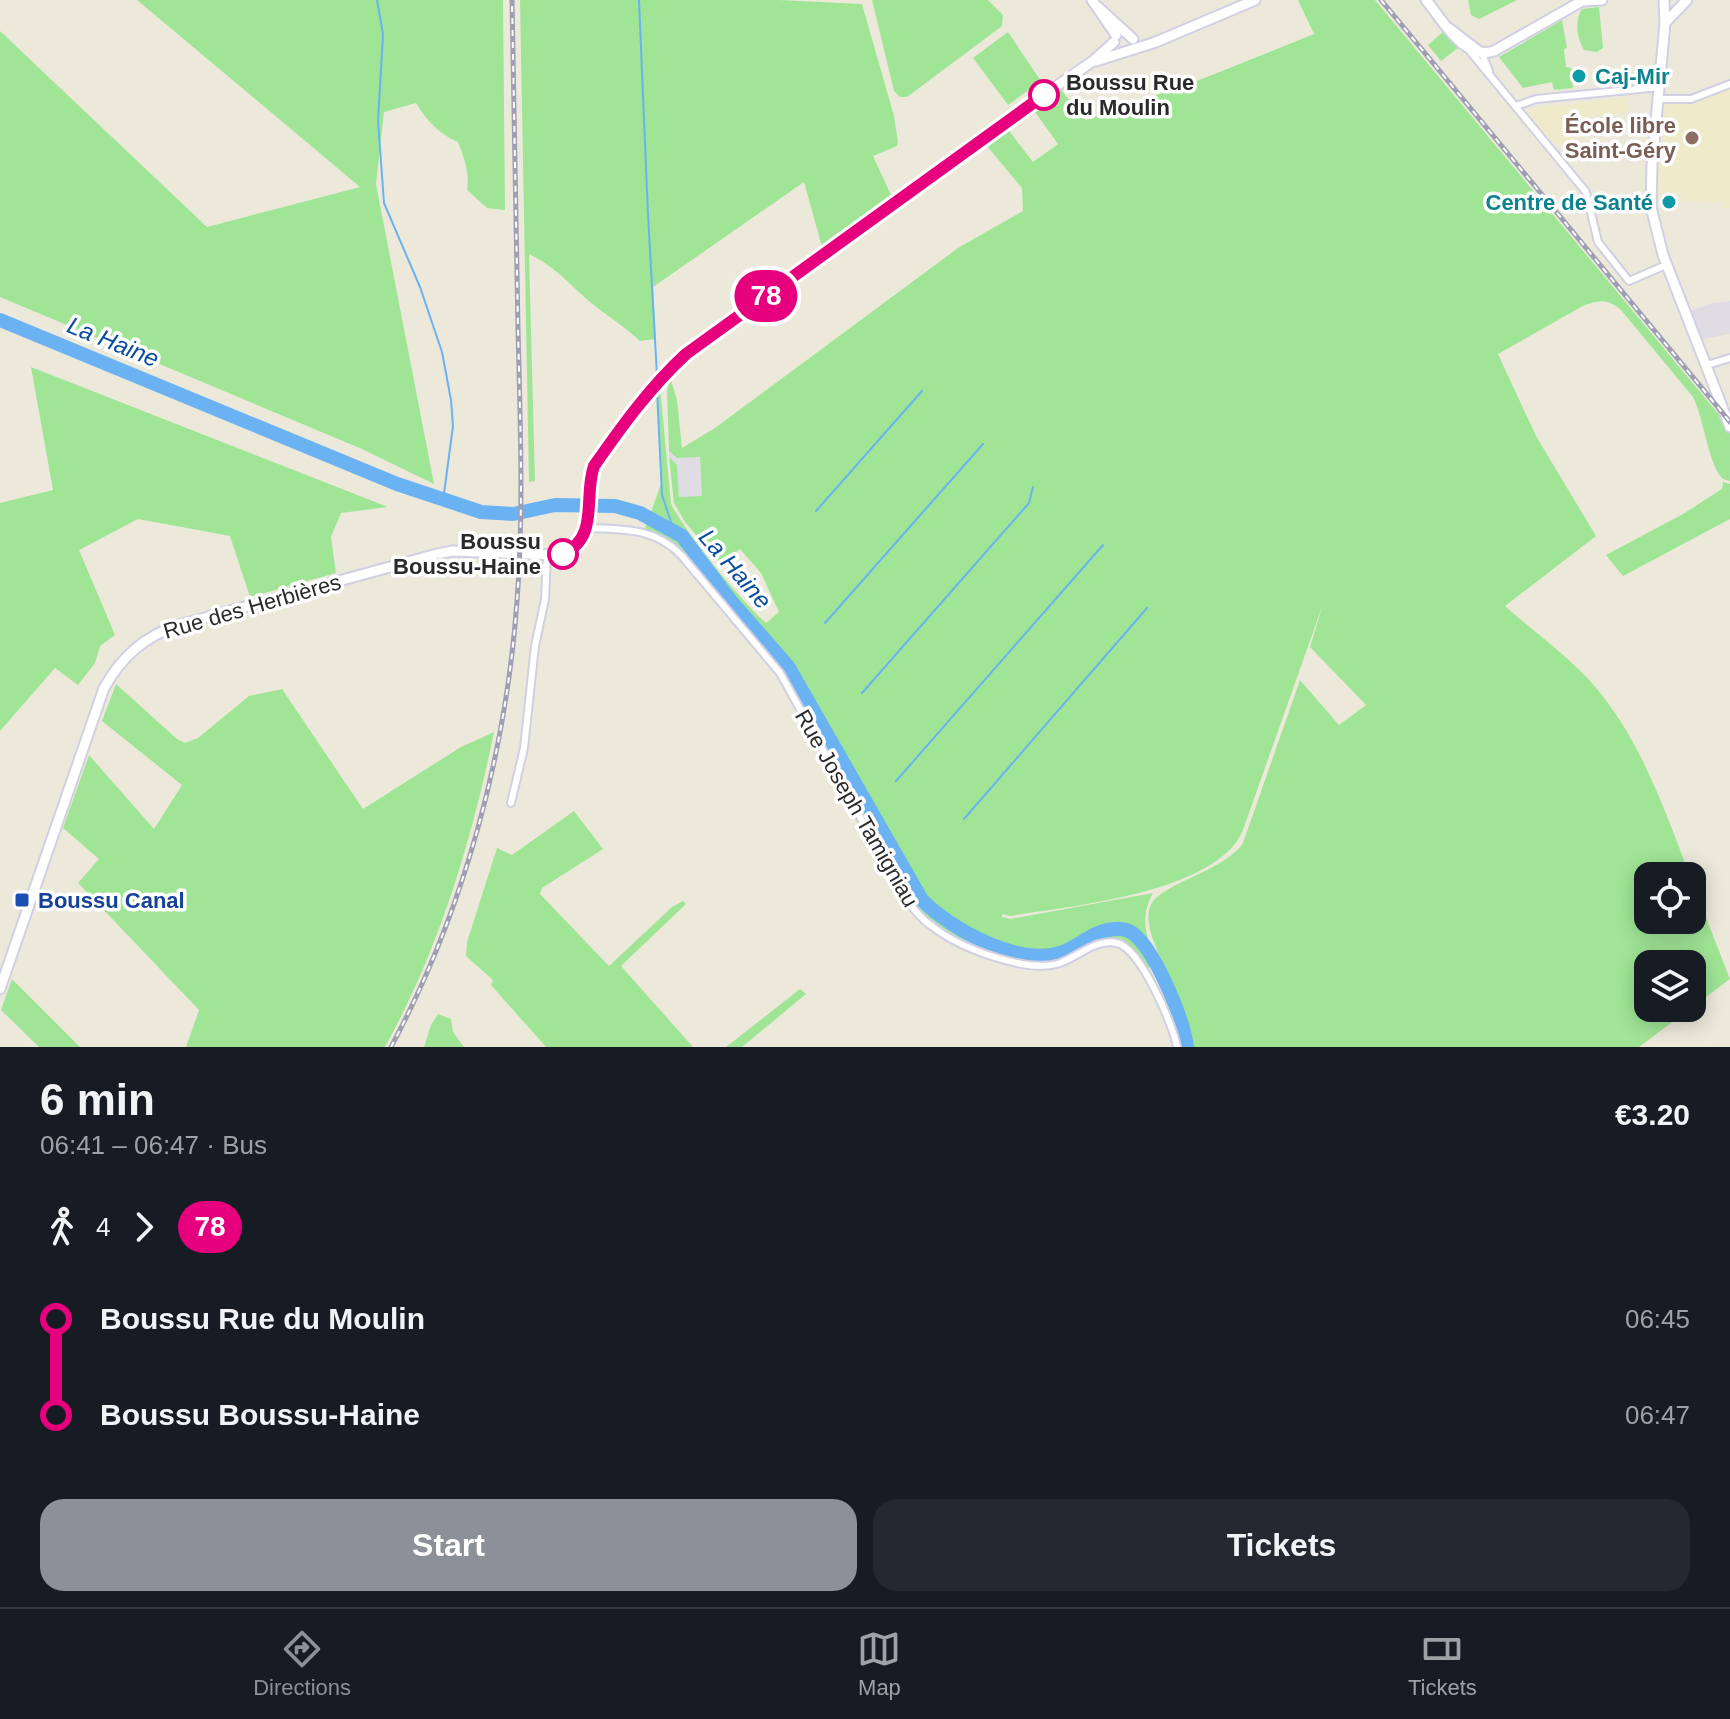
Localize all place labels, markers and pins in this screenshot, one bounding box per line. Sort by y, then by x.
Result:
place label: Caj-Mir [1595,64,1670,89]
marker: Caj-Mir [1570,67,1588,85]
place label: Boussu Rue du Moulin [1066,70,1194,120]
marker: Boussu Rue du Moulin [1029,80,1059,110]
place label: École libre Saint-Géry [1565,113,1677,163]
marker: École libre Saint-Géry [1683,129,1701,147]
place label: Centre de Santé [1486,190,1653,215]
marker: Centre de Santé [1660,193,1678,211]
place label: Boussu Boussu-Haine [393,529,541,579]
marker: Boussu Boussu-Haine [548,539,578,569]
place label: Boussu Canal [38,888,185,913]
marker: Boussu Canal [13,891,31,909]

